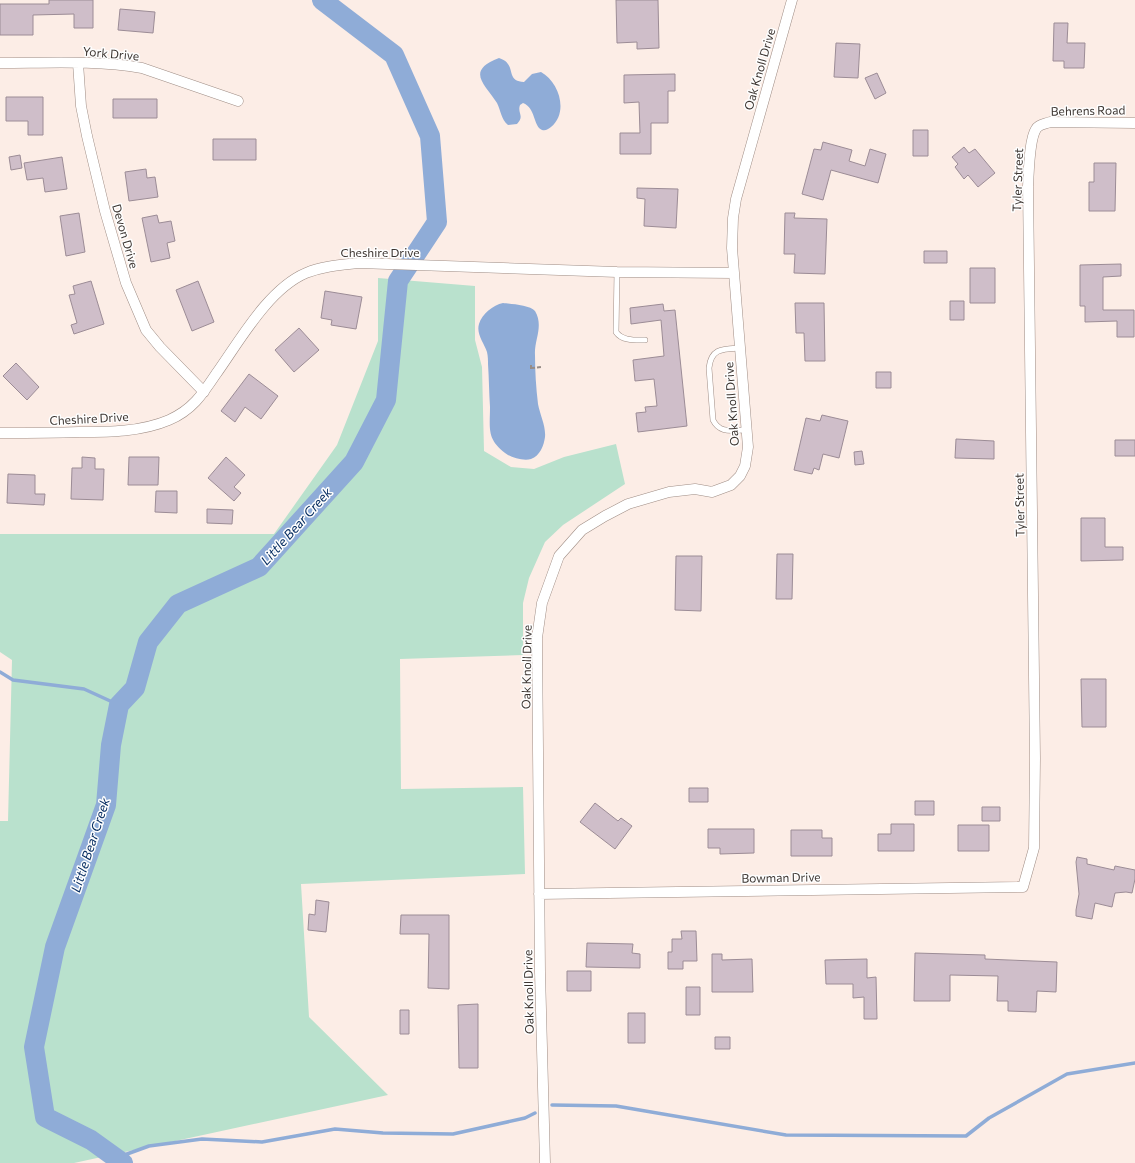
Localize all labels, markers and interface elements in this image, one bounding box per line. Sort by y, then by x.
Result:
street label: Oak Knoll Drive [741,27,777,111]
street label: York Drive [82,44,140,62]
street label: Behrens Road [1051,102,1125,118]
street label: Tyler Street [1009,148,1025,212]
street label: Devon Drive [110,202,142,270]
street label: Cheshire Drive [340,245,420,259]
street label: Oak Knoll Drive [721,361,741,447]
street label: Cheshire Drive [49,409,129,427]
street label: Tyler Street [1011,473,1027,537]
water label: Little Bear Creek [257,483,336,568]
street label: Oak Knoll Drive [518,625,534,709]
water label: Little Bear Creek [67,795,113,894]
street label: Bowman Drive [741,869,821,885]
street label: Oak Knoll Drive [520,950,536,1034]

